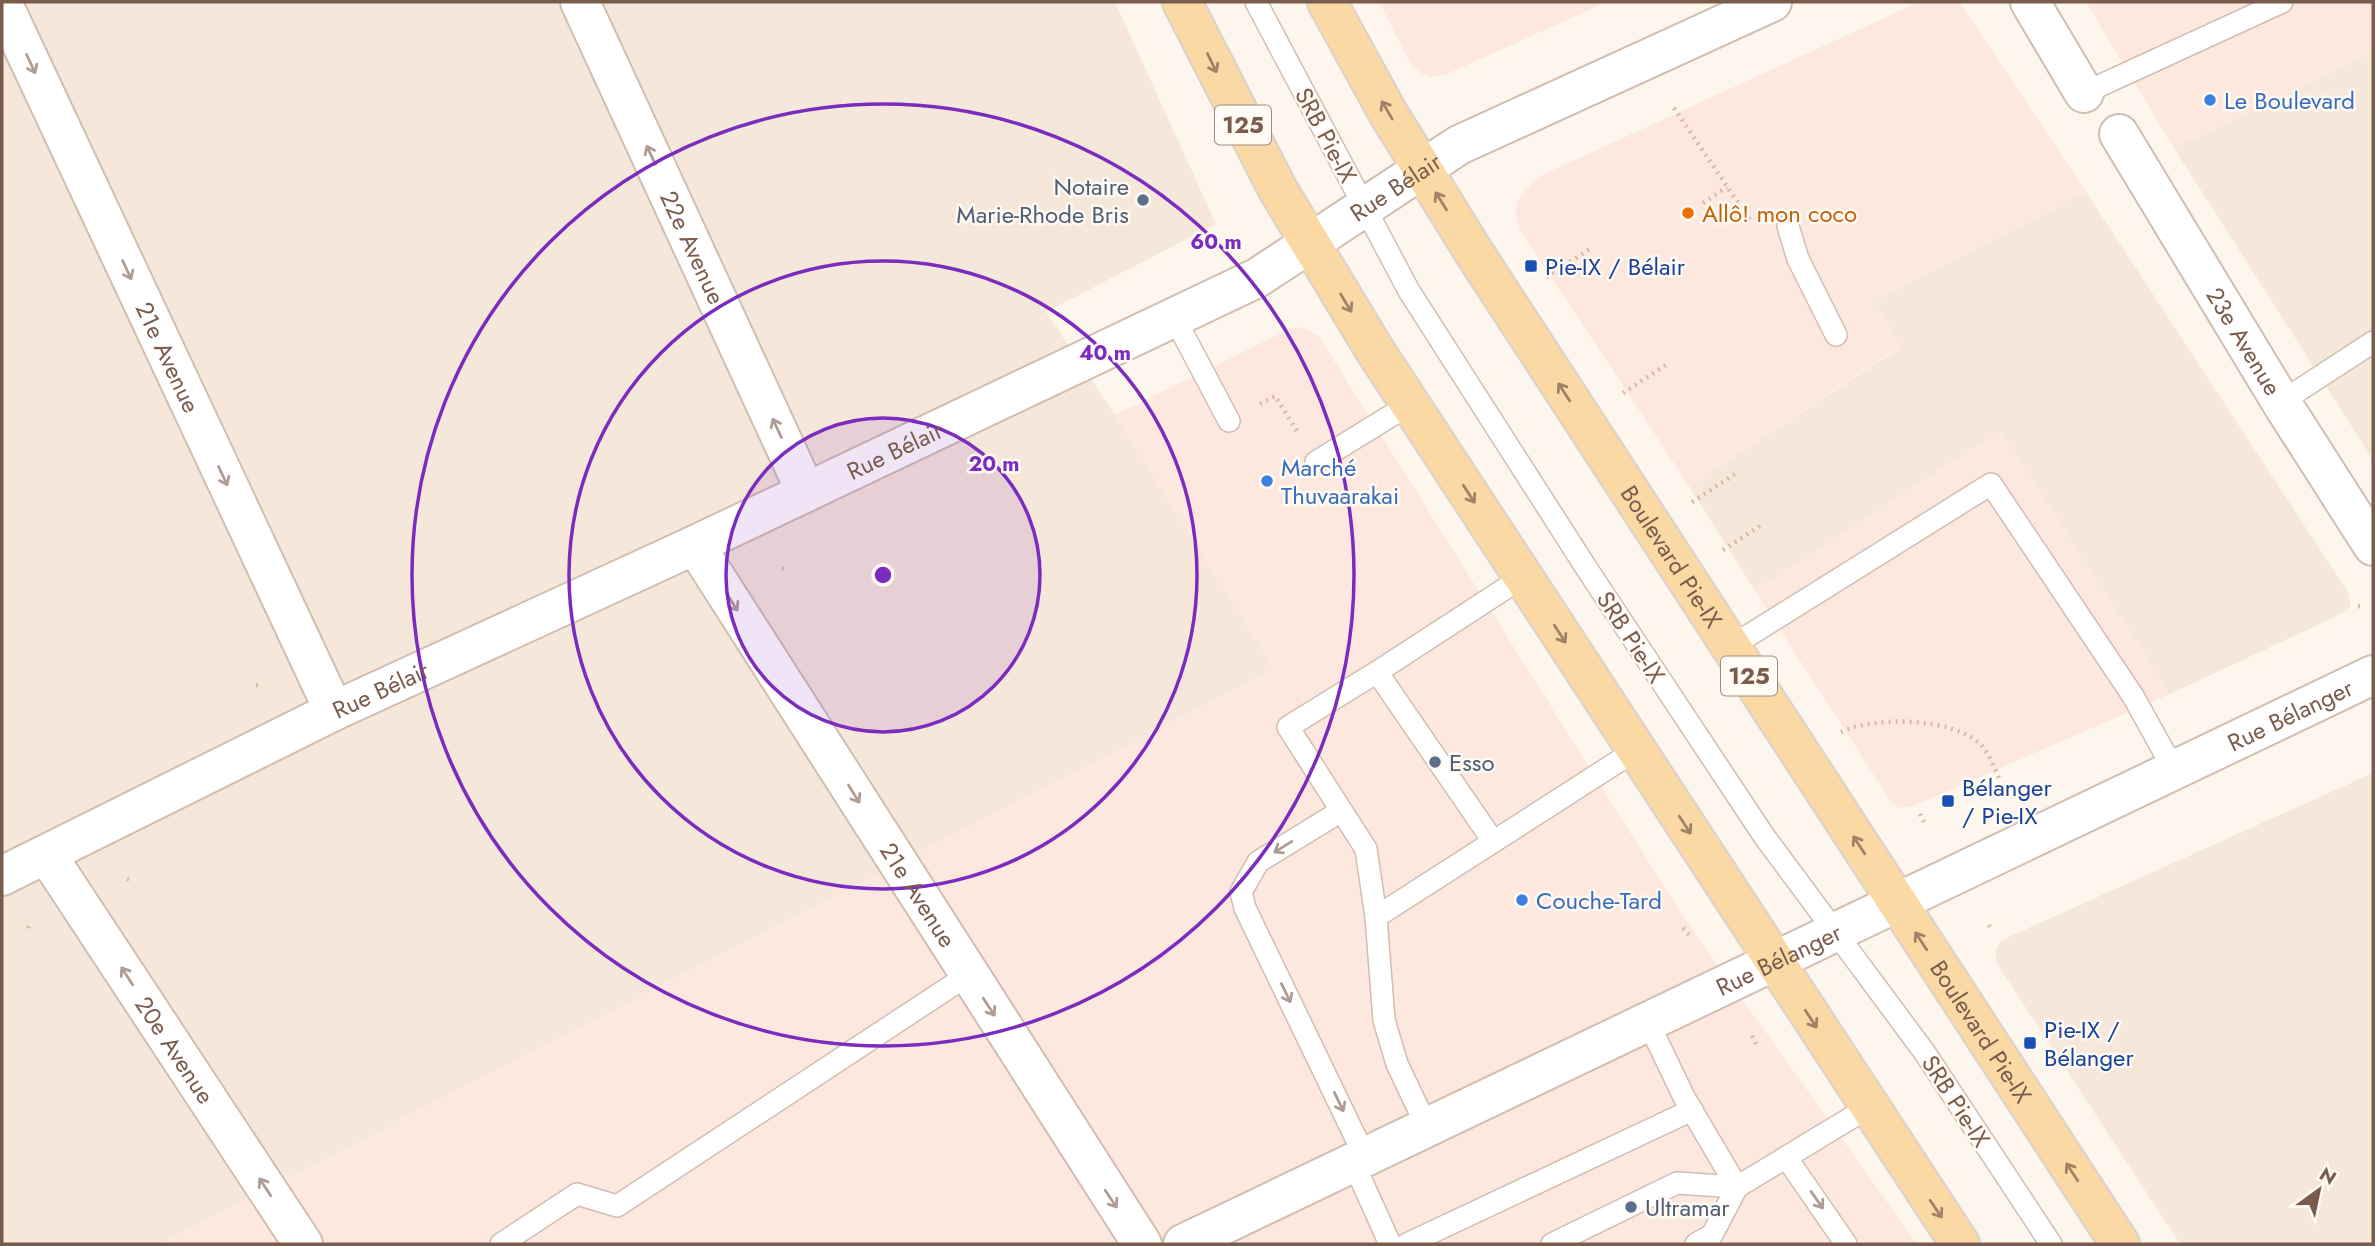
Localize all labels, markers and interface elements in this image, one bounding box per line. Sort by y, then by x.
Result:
one-way arrow [1206,52,1219,73]
one-way arrow [24,53,38,74]
street label: SRB Pie-IX [1286,81,1366,189]
place label: Le Boulevard [2224,83,2355,118]
marker: Le Boulevard [2202,92,2218,108]
one-way arrow [1380,100,1393,121]
road number: 125 [1215,106,1271,144]
street label: Rue Bélair [1343,144,1449,230]
one-way arrow [644,145,657,166]
place label: Notaire Marie-Rhode Bris [956,169,1129,232]
street label: 22e Avenue [652,185,734,310]
marker: Notaire Marie-Rhode Bris [1135,192,1151,208]
one-way arrow [1434,192,1449,211]
place label: Allô! mon coco [1702,196,1857,231]
marker: Allô! mon coco [1680,205,1696,221]
text: 60 m [1190,227,1242,257]
place label: Pie-IX / Bélair [1545,249,1686,284]
marker: Pie-IX / Bélair [1523,258,1539,274]
one-way arrow [121,259,134,280]
street label: 23e Avenue [2198,280,2291,402]
one-way arrow [1339,292,1353,312]
street label: 21e Avenue [127,296,209,418]
text: 40 m [1079,338,1131,368]
one-way arrow [1557,383,1571,403]
street label: Rue Bélair [841,412,949,488]
one-way arrow [770,418,783,439]
text: 20 m [968,449,1020,479]
place label: Marché Thuvaarakai [1281,450,1399,513]
one-way arrow [217,465,230,486]
marker: Marché Thuvaarakai [1259,473,1275,489]
street label: Boulevard Pie-IX [1612,478,1732,635]
one-way arrow [1462,484,1476,504]
centre of rings [871,563,895,587]
street label: SRB Pie-IX [1588,584,1674,690]
one-way arrow [726,592,740,612]
one-way arrow [1554,624,1568,644]
street label: Rue Bélair [326,652,435,727]
road number: 125 [1721,656,1777,696]
street label: Rue Bélanger [2221,669,2359,760]
place label: Esso [1449,745,1495,780]
marker: Esso [1427,754,1443,770]
place label: Bélanger / Pie-IX [1962,770,2052,833]
one-way arrow [847,784,861,804]
marker: Bélanger / Pie-IX [1940,793,1956,809]
one-way arrow [1678,814,1692,834]
street label: 21e Avenue [872,835,965,954]
one-way arrow [1851,836,1865,856]
one-way arrow [1273,840,1293,854]
place label: Couche-Tard [1536,883,1662,918]
marker: Couche-Tard [1514,892,1530,908]
street label: Rue Bélanger [1710,914,1848,1004]
one-way arrow [1914,932,1928,951]
street label: Boulevard Pie-IX [1922,953,2041,1110]
one-way arrow [120,967,135,986]
one-way arrow [1280,982,1294,1003]
street label: 20e Avenue [127,989,223,1110]
one-way arrow [982,997,996,1017]
one-way arrow [1804,1009,1818,1028]
place label: Pie-IX / Bélanger [2044,1012,2134,1075]
marker: Pie-IX / Bélanger [2022,1035,2038,1051]
street label: SRB Pie-IX [1913,1048,1999,1154]
one-way arrow [1333,1091,1346,1112]
north arrow [2284,1155,2354,1225]
text: N [2314,1161,2342,1192]
one-way arrow [2065,1163,2080,1182]
one-way arrow [258,1178,273,1197]
one-way arrow [1104,1189,1119,1208]
place label: Ultramar [1645,1190,1730,1225]
one-way arrow [1810,1190,1824,1209]
marker: Ultramar [1623,1199,1639,1215]
one-way arrow [1929,1199,1944,1218]

